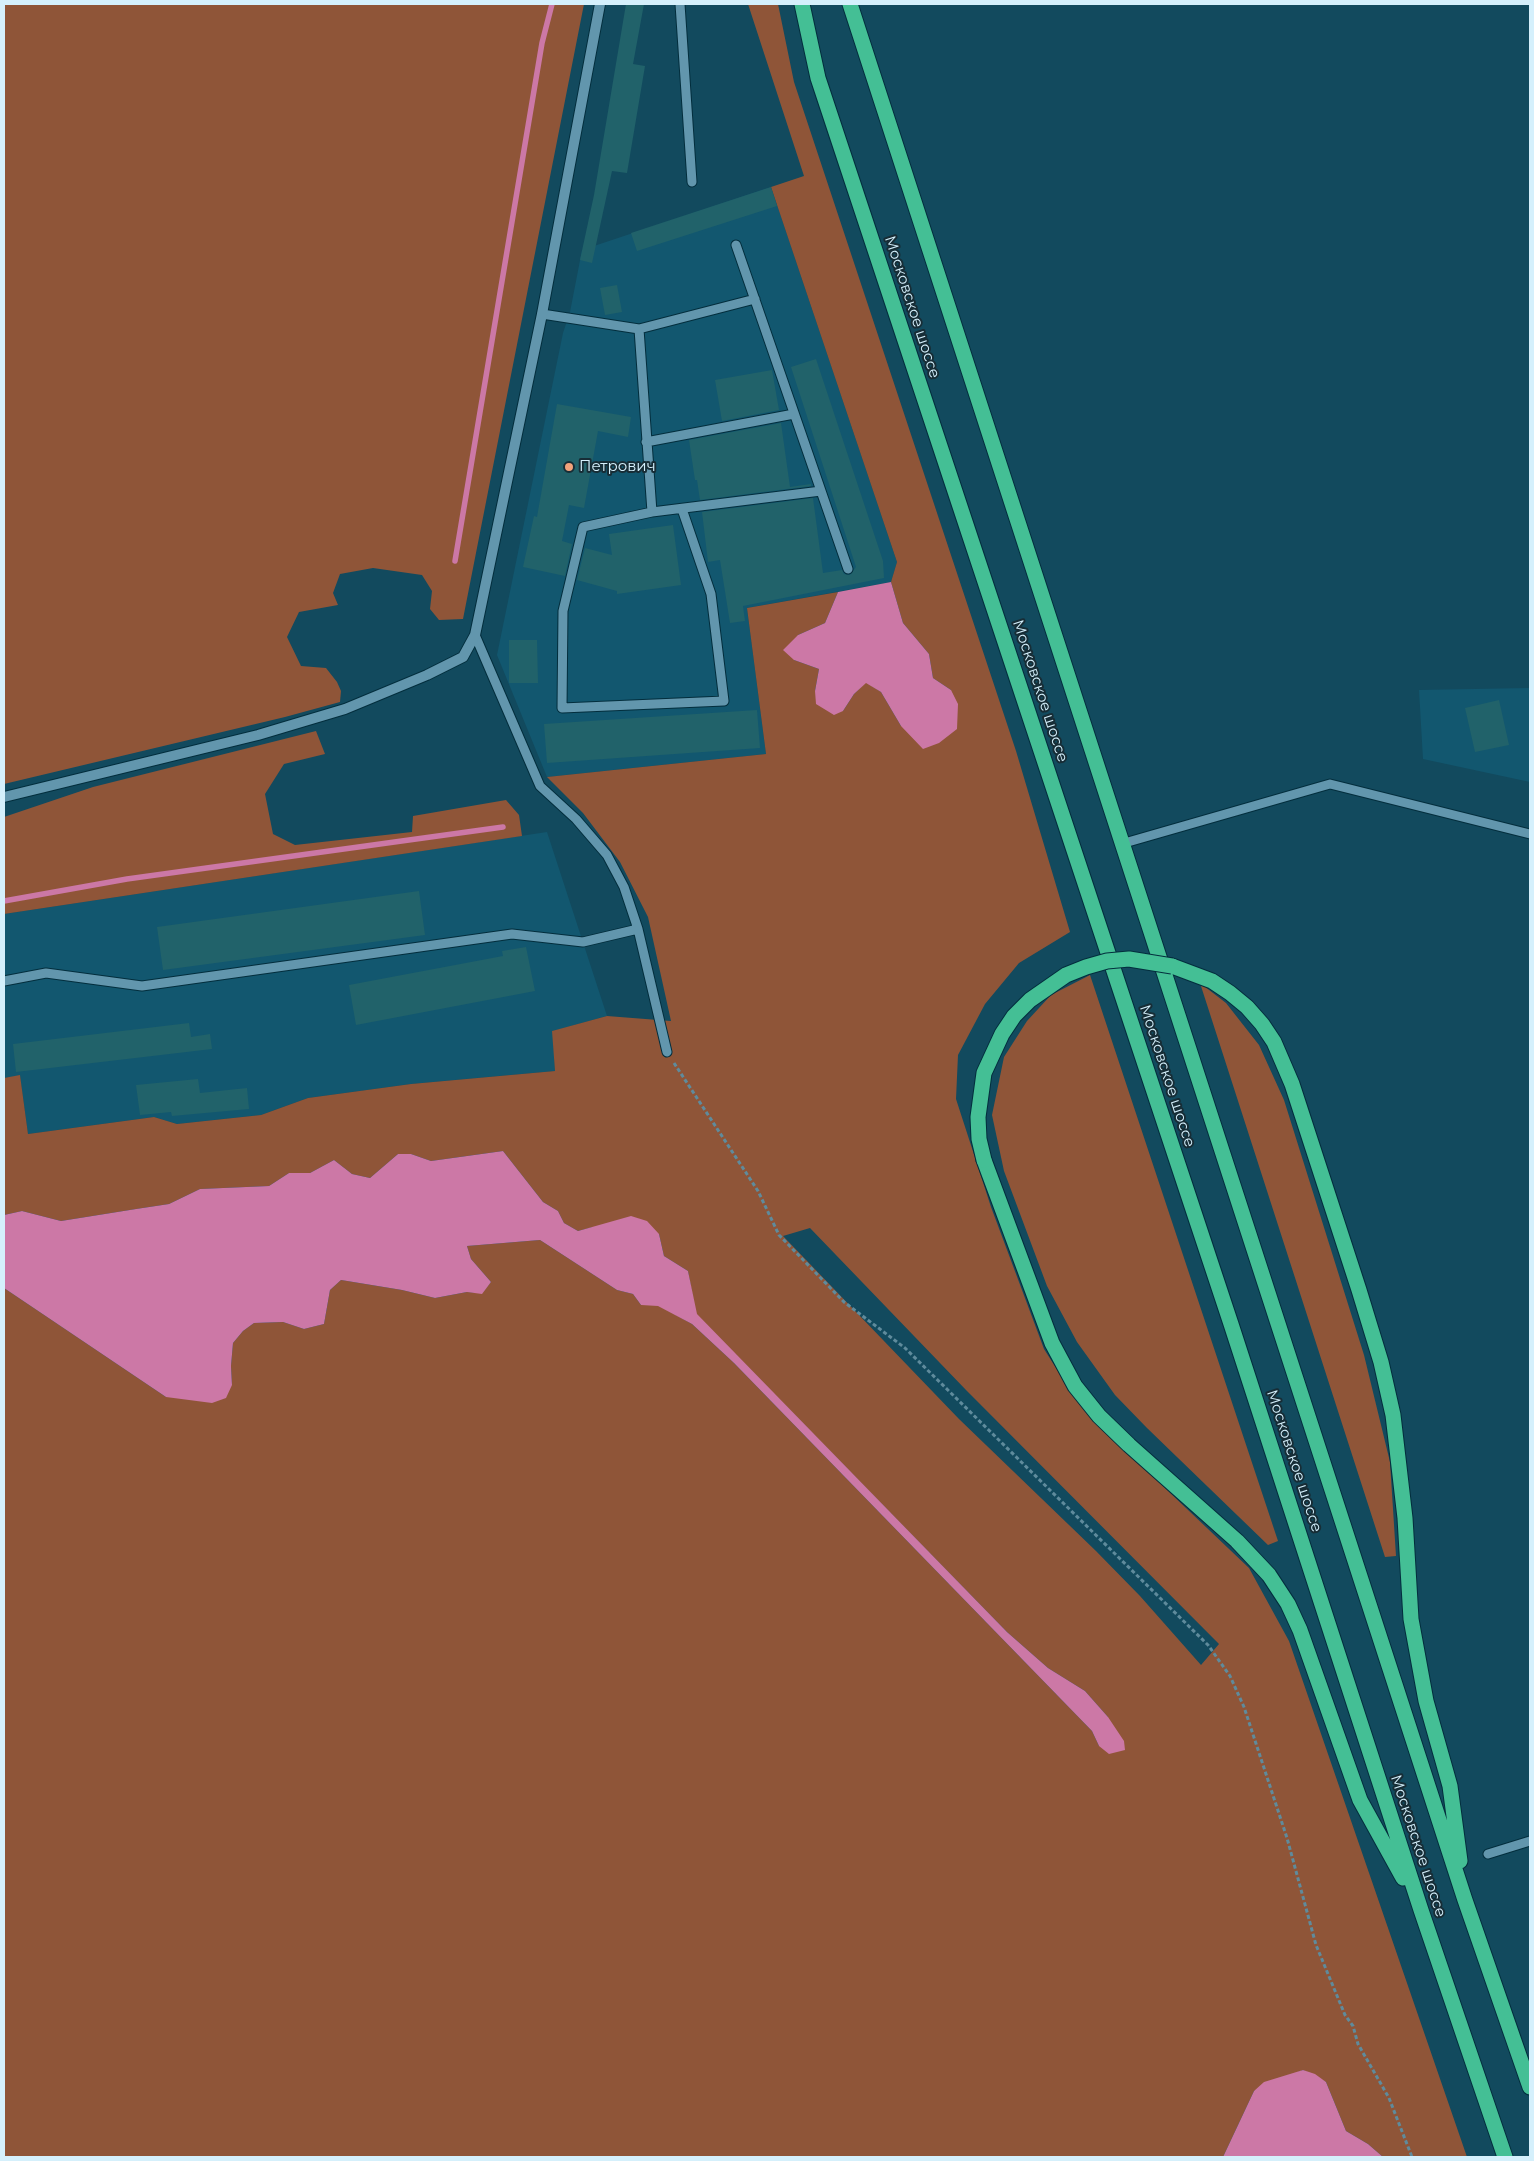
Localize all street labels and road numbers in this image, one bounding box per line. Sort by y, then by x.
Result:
street label: Московское шоссе [880,234,944,380]
street label: Московское шоссе [1008,618,1072,764]
street label: Московское шоссе [1135,1003,1199,1149]
street label: Московское шоссе [1262,1388,1326,1534]
street label: Московское шоссе [1386,1773,1450,1919]

